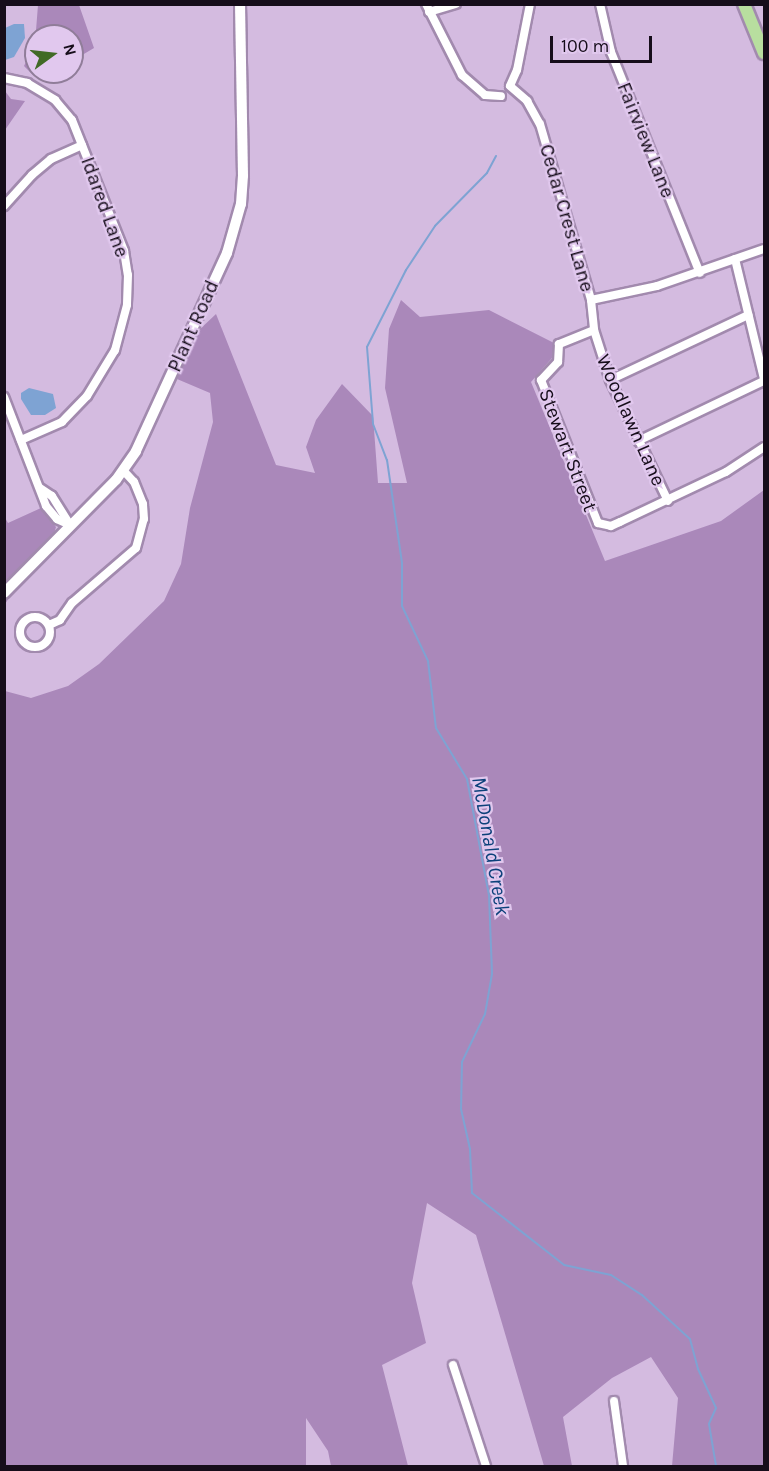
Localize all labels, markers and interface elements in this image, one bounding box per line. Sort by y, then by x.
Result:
north arrow [24,24,84,84]
scale bar [553,24,655,62]
text: 100 m [561,35,609,57]
text: N [59,42,81,58]
street label: Fairview Lane [612,79,680,201]
street label: Cedar Crest Lane [534,141,600,295]
street label: Idared Lane [76,153,134,261]
street label: Plant Road [162,276,224,376]
street label: Woodlawn Lane [591,350,671,490]
street label: Stewart Street [534,385,602,515]
water label: McDonald Creek [466,775,516,917]

